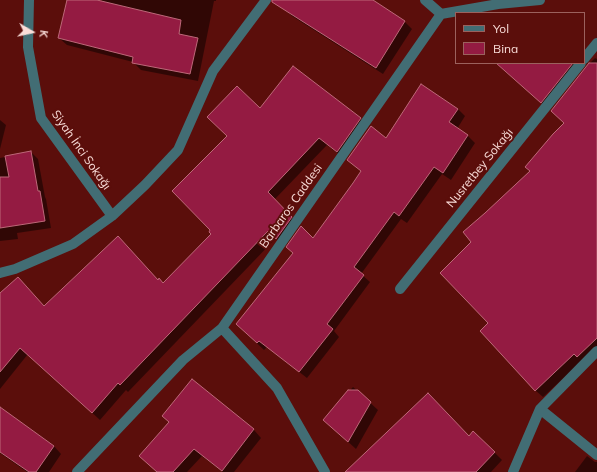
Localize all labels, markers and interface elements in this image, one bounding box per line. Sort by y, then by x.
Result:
north arrow [12,12,52,52]
legend [455,12,585,64]
text: Yol [493,21,509,36]
text: K [36,29,51,39]
text: Bina [493,41,518,56]
street label: Siyah İnci Sokağı [48,107,114,193]
street label: Nusretbey Sokağı [444,125,516,211]
street label: Barbaros Caddesi [257,161,325,251]

